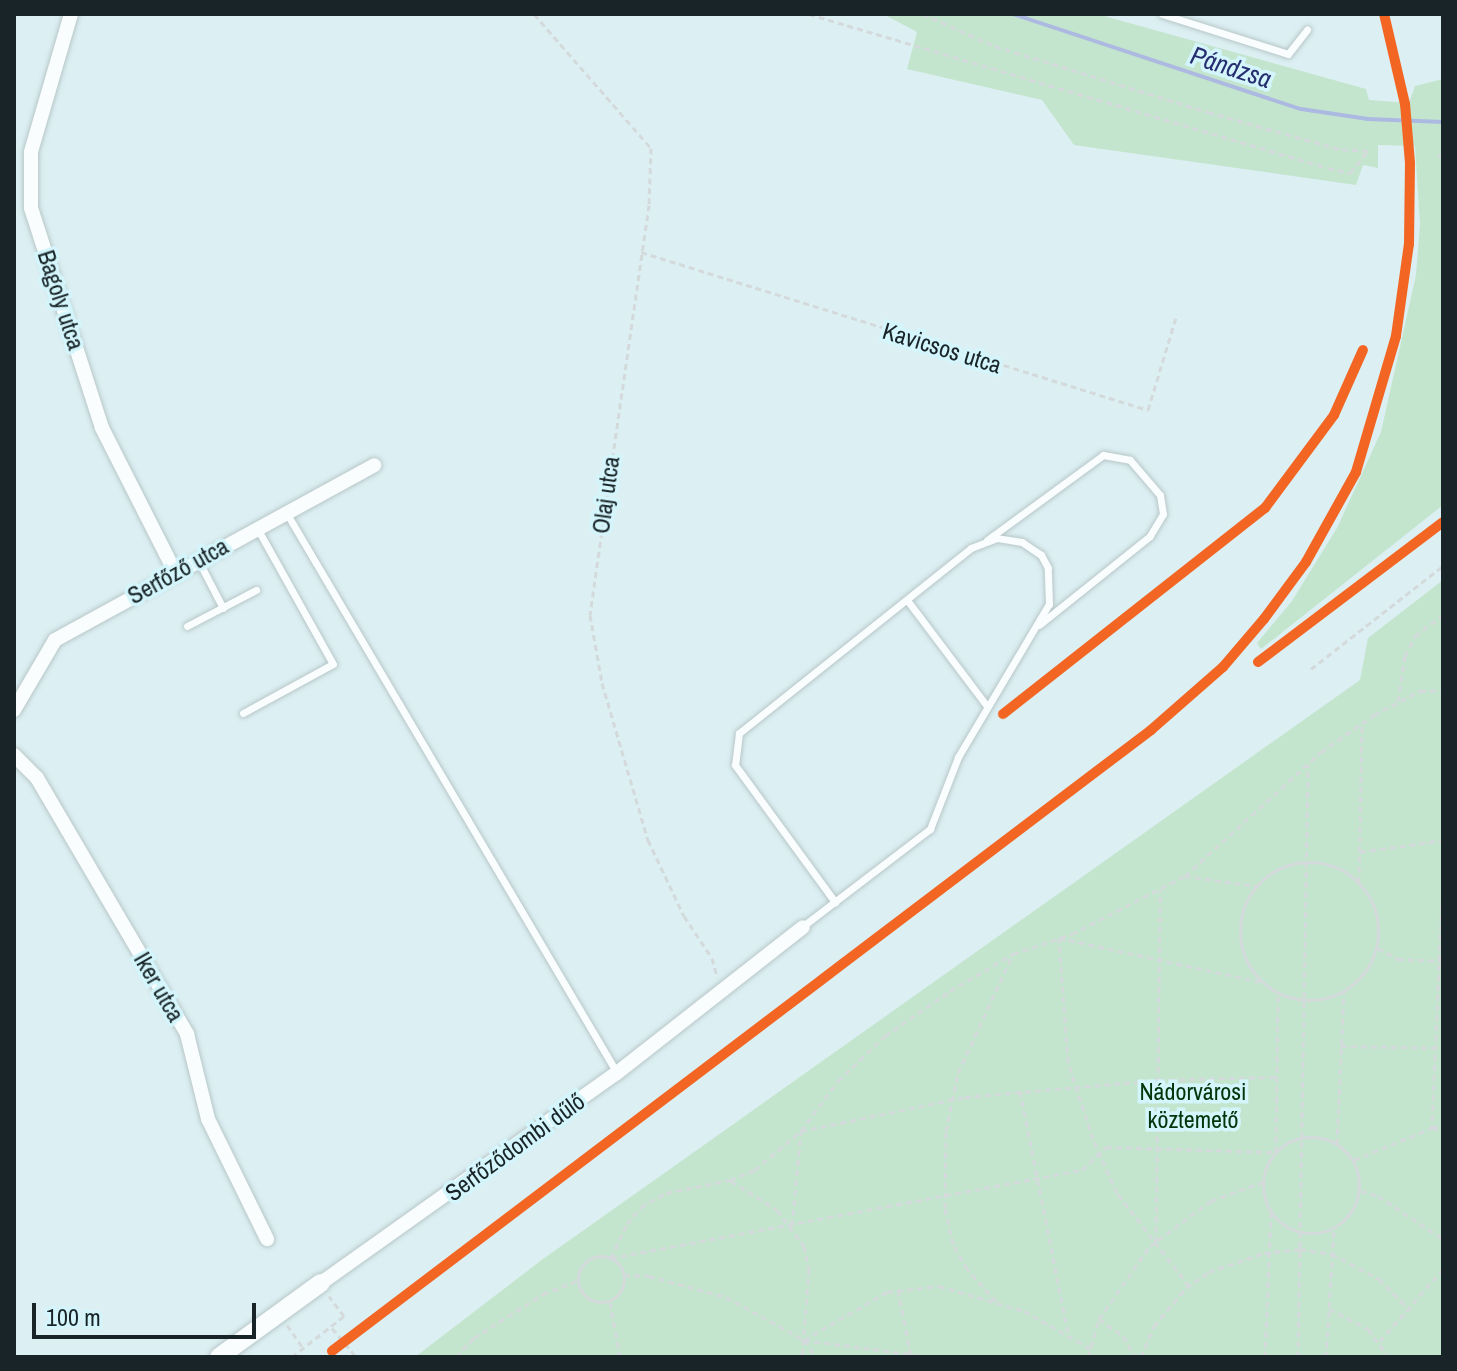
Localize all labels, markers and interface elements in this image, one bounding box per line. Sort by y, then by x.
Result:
water label: Pándzsa [1187,39,1275,95]
street label: Bagoly utca [31,247,91,353]
street label: Kavicsos utca [879,316,1005,380]
street label: Olaj utca [586,455,626,535]
street label: Serfőző utca [123,532,233,610]
street label: Iker utca [128,947,190,1027]
park label: Nádorvárosi köztemető [1139,1078,1247,1134]
street label: Serfőződombi dűlő [440,1087,590,1207]
scale bar [36,1287,260,1337]
text: 100 m [46,1301,101,1333]

